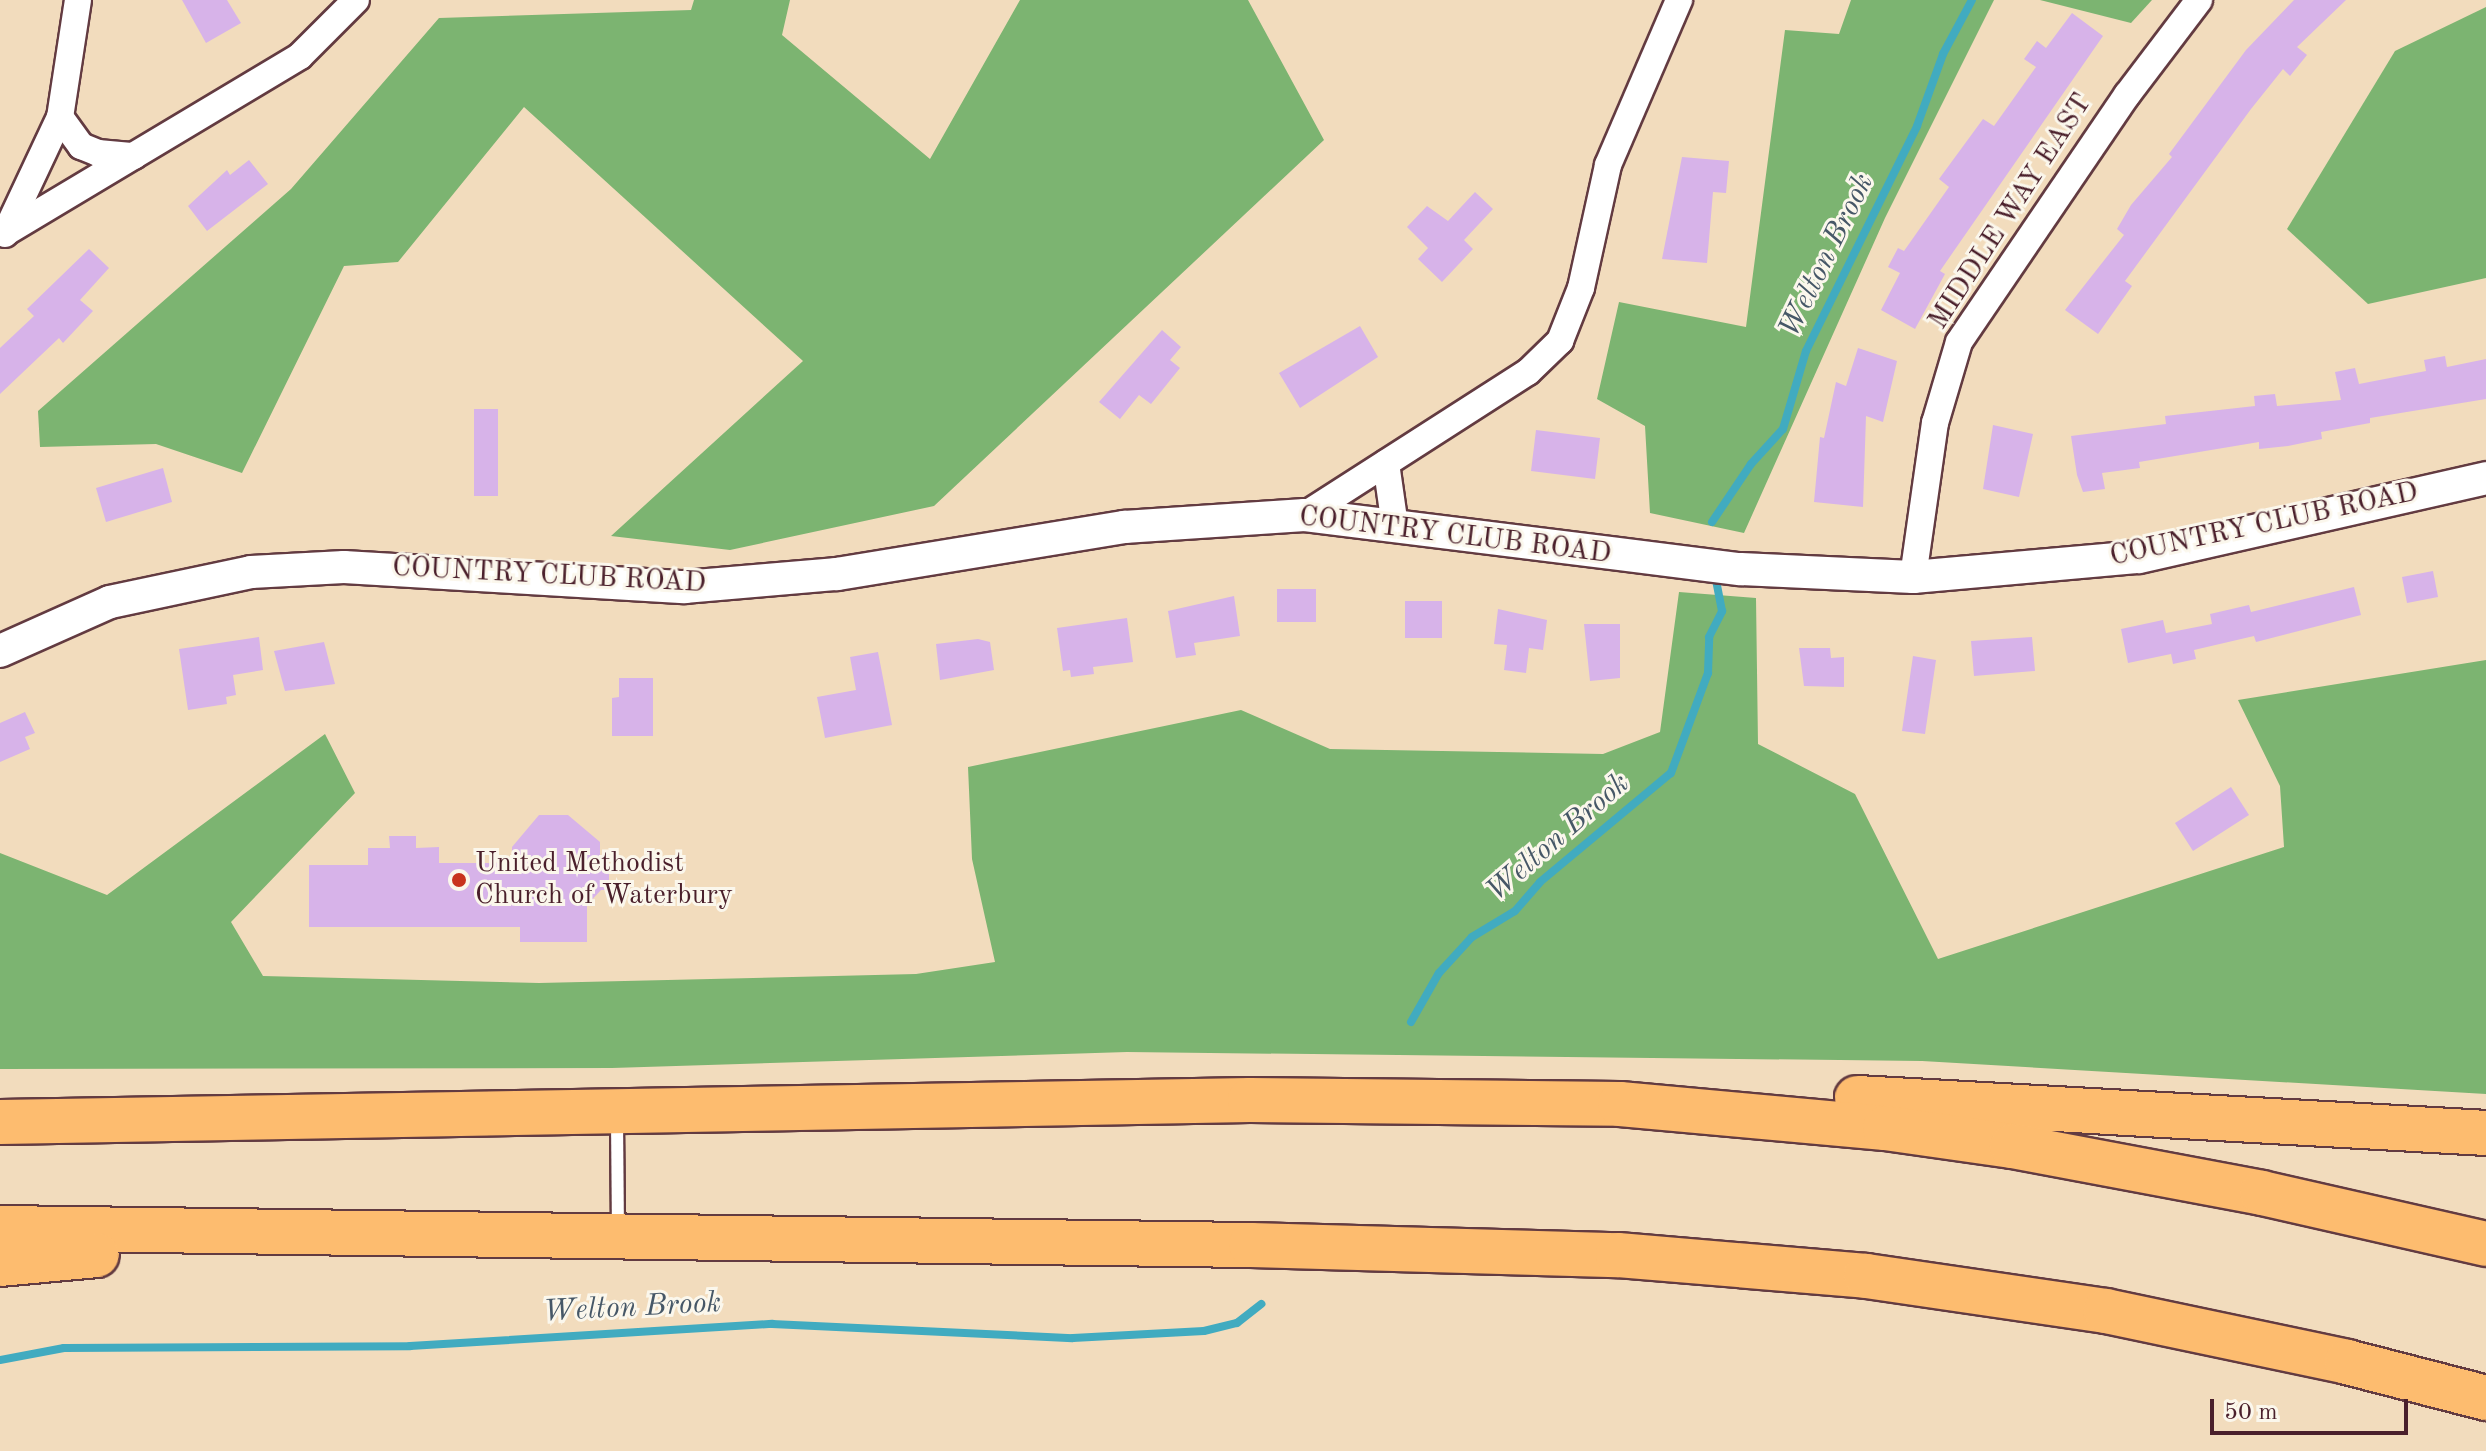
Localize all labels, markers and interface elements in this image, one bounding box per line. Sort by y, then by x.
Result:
street label: MIDDLE WAY EAST [1922,88,2100,336]
water label: Welton Brook [1772,168,1882,344]
street label: COUNTRY CLUB ROAD [2107,476,2421,574]
street label: COUNTRY CLUB ROAD [1297,500,1613,572]
street label: COUNTRY CLUB ROAD [391,551,707,601]
water label: Welton Brook [1479,766,1637,910]
place label: United Methodist Church of Waterbury [475,847,733,913]
marker: United Methodist Church of Waterbury [450,871,468,889]
water label: Welton Brook [542,1285,722,1331]
scale bar [2214,1383,2412,1433]
text: 50 m [2224,1401,2278,1425]

